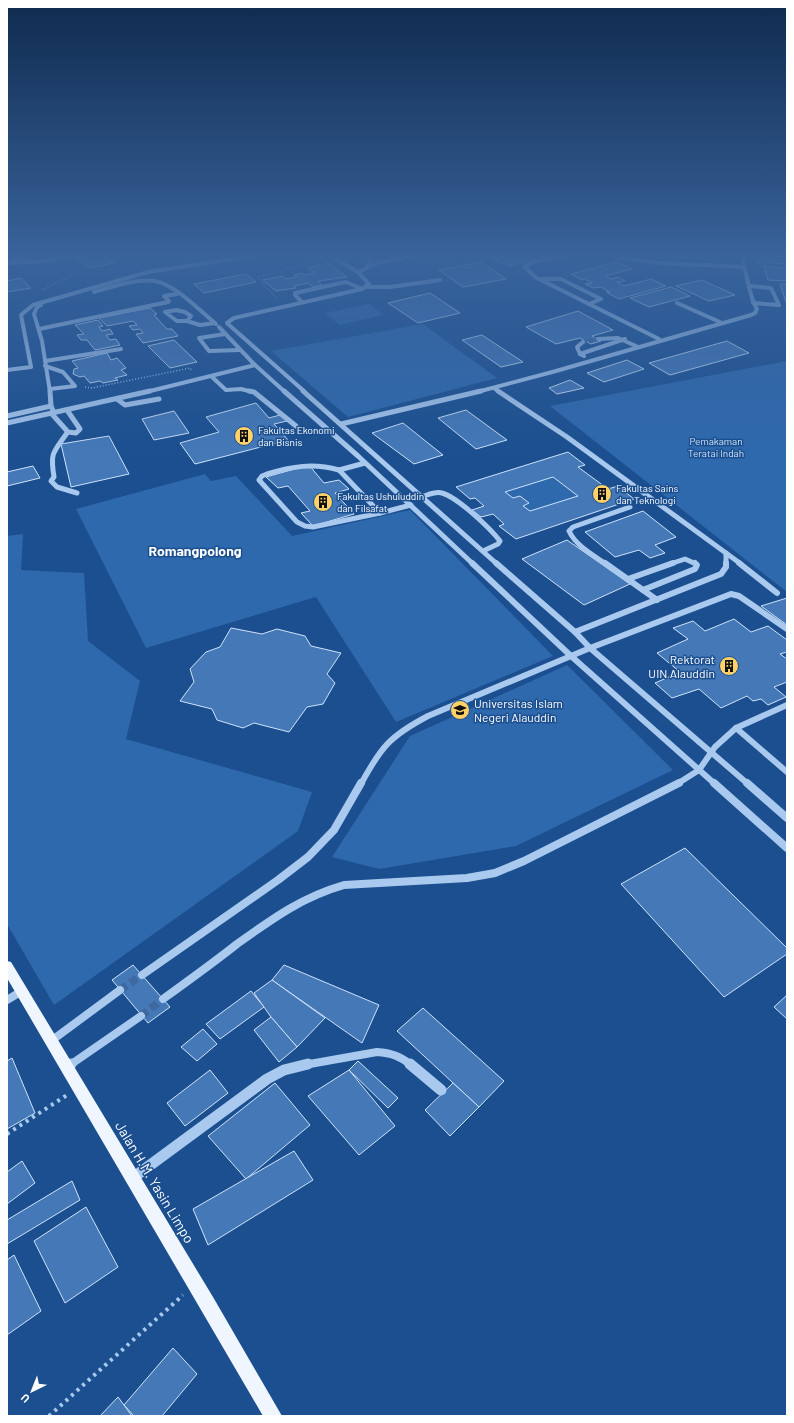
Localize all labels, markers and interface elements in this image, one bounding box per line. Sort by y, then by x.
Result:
place label: Fakultas Ekonomi dan Bisnis [258,424,335,448]
building icon: Fakultas Ekonomi dan Bisnis [233,425,255,447]
park label: Pemakaman Teratai Indah [688,435,744,459]
place label: Fakultas Sains dan Teknologi [616,482,679,506]
building icon: Fakultas Sains dan Teknologi [591,483,613,505]
place label: Fakultas Ushuluddin dan Filsafat [337,490,424,514]
building icon: Fakultas Ushuluddin dan Filsafat [312,491,334,513]
district label: Romangpolong [148,542,242,559]
place label: Rektorat UIN Alauddin [648,652,715,680]
building icon: Rektorat UIN Alauddin [718,655,740,677]
place label: Universitas Islam Negeri Alauddin [474,696,563,724]
school or university icon: Universitas Islam Negeri Alauddin [449,699,471,721]
street label: Jalan H.M. Yasin Limpo [112,1118,198,1246]
north arrow [12,1371,52,1411]
text: U [18,1392,32,1406]

